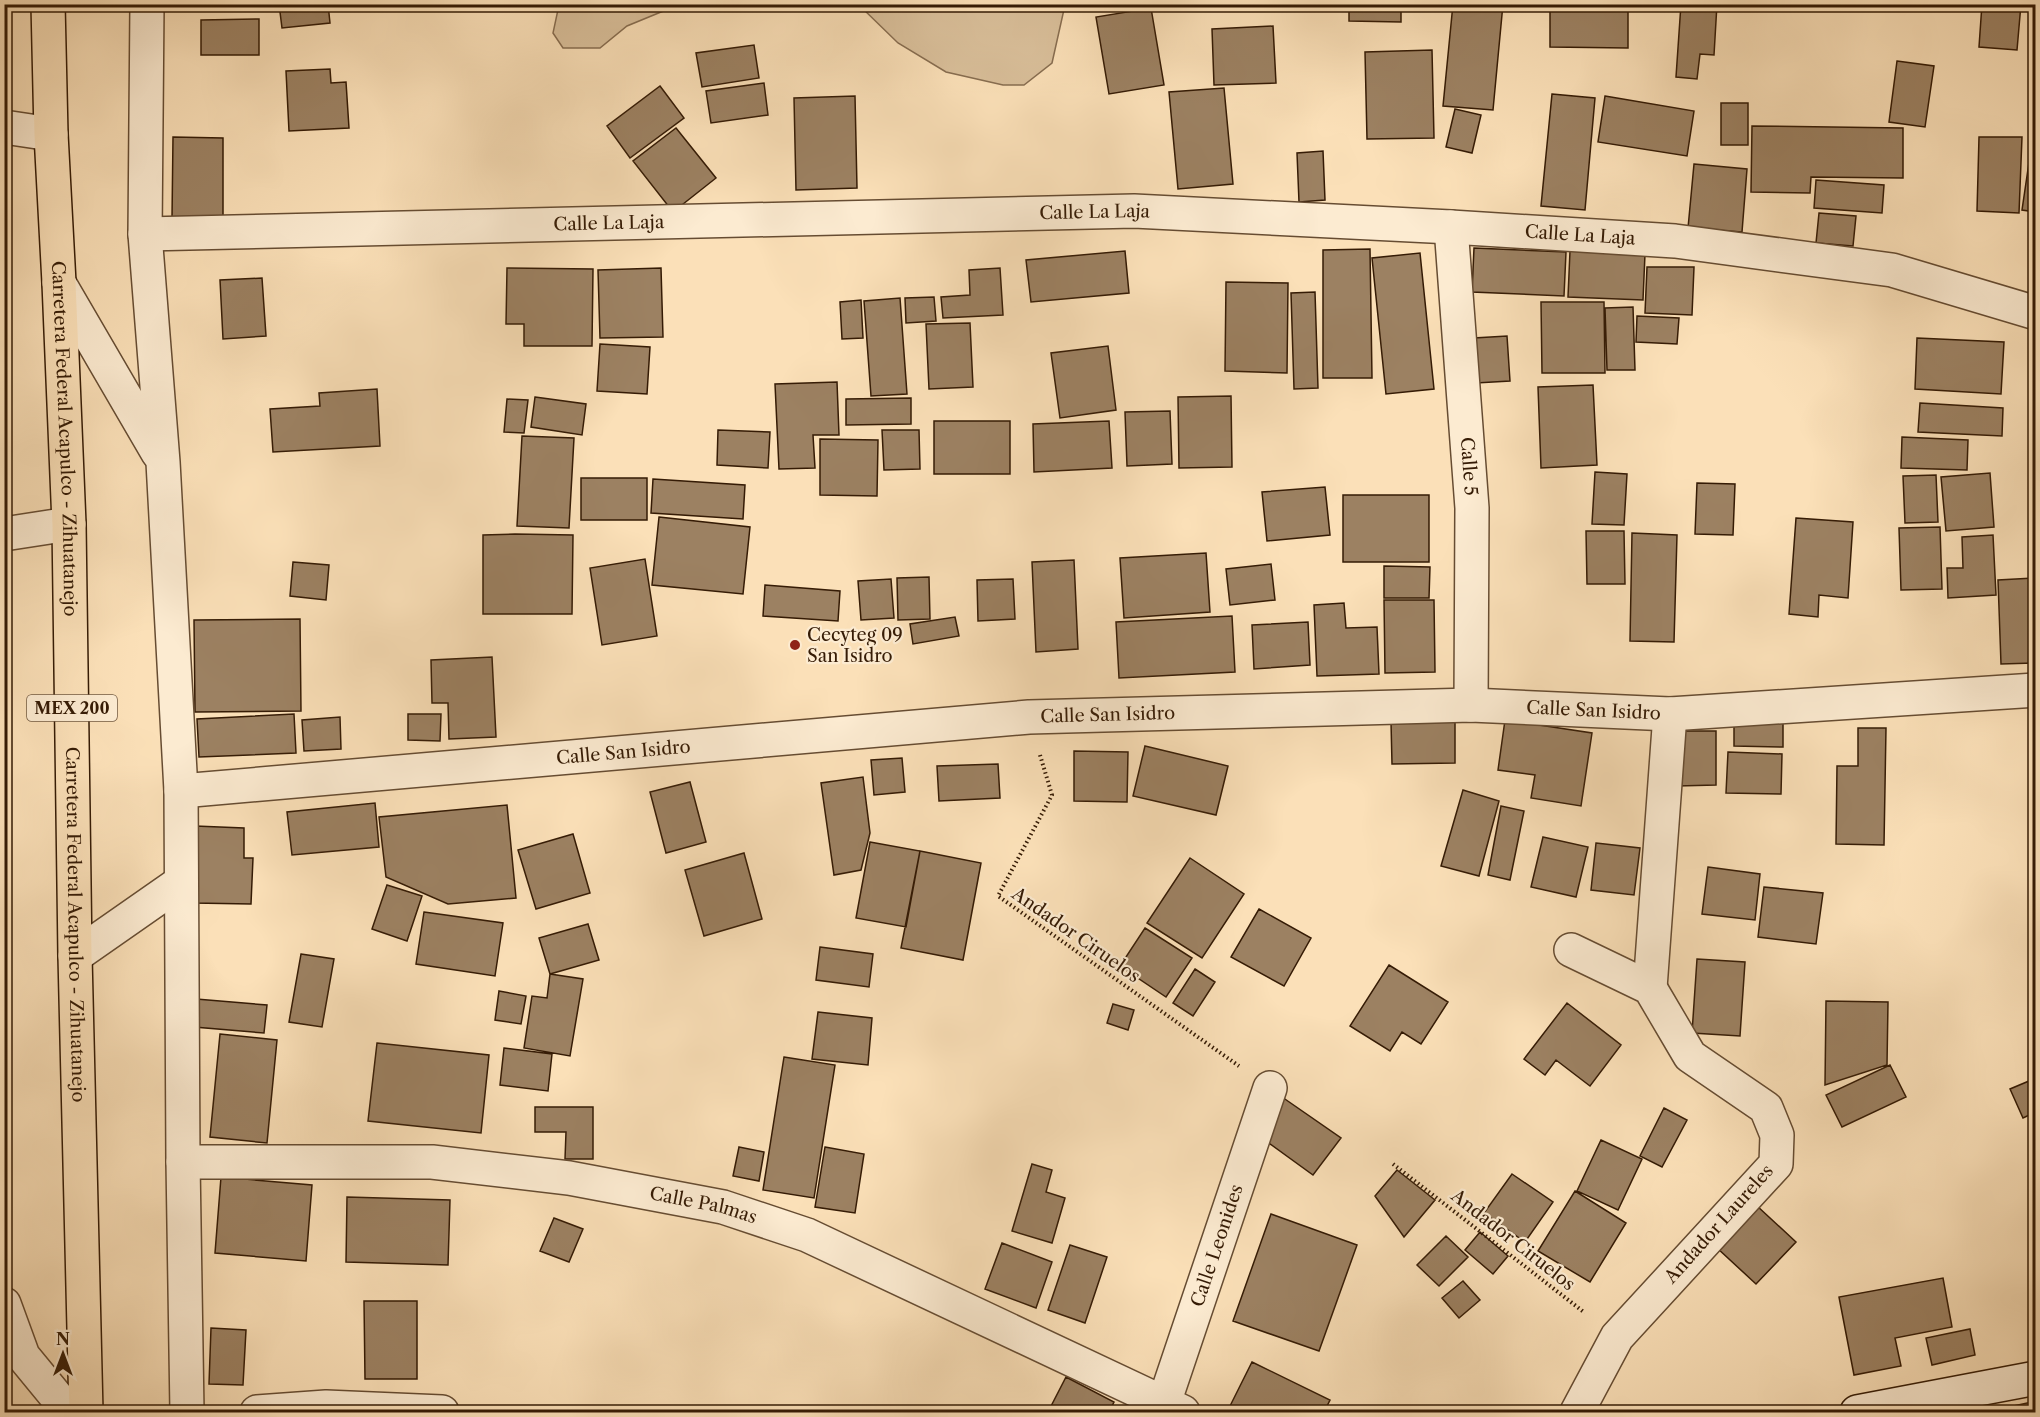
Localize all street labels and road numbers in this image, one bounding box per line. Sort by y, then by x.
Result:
street label: Calle La Laja [1039,200,1151,224]
street label: Calle La Laja [553,211,665,235]
street label: Calle La Laja [1524,221,1637,250]
street label: Carretera Federal Acapulco - Zihuatanejo [47,260,81,617]
street label: Calle 5 [1456,436,1482,496]
road number: MEX 200 [27,695,117,721]
street label: Calle San Isidro [1526,697,1661,725]
street label: Calle San Isidro [1040,702,1175,728]
street label: Calle San Isidro [555,736,691,769]
street label: Carretera Federal Acapulco - Zihuatanejo [61,746,90,1103]
street label: Andador Ciruelos [1007,882,1144,987]
street label: Andador Laureles [1659,1160,1778,1289]
street label: Calle Palmas [648,1182,760,1229]
street label: Calle Leonides [1186,1182,1248,1310]
street label: Andador Ciruelos [1446,1184,1579,1295]

